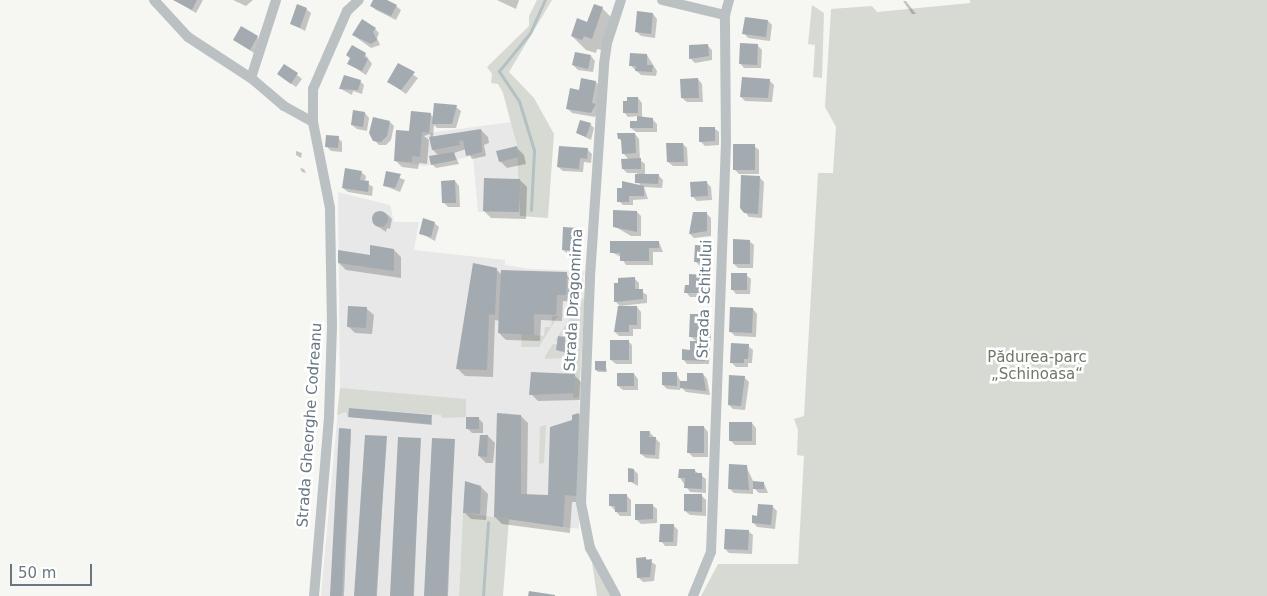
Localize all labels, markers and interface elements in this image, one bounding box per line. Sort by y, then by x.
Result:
street label: Strada Dragomirna [561,228,587,372]
street label: Strada Schitului [694,239,716,359]
street label: Strada Gheorghe Codreanu [294,322,326,528]
park label: Pădurea-parc „Schinoasa“ [987,348,1087,383]
scale bar [12,554,95,586]
text: 50 m [18,564,56,582]

